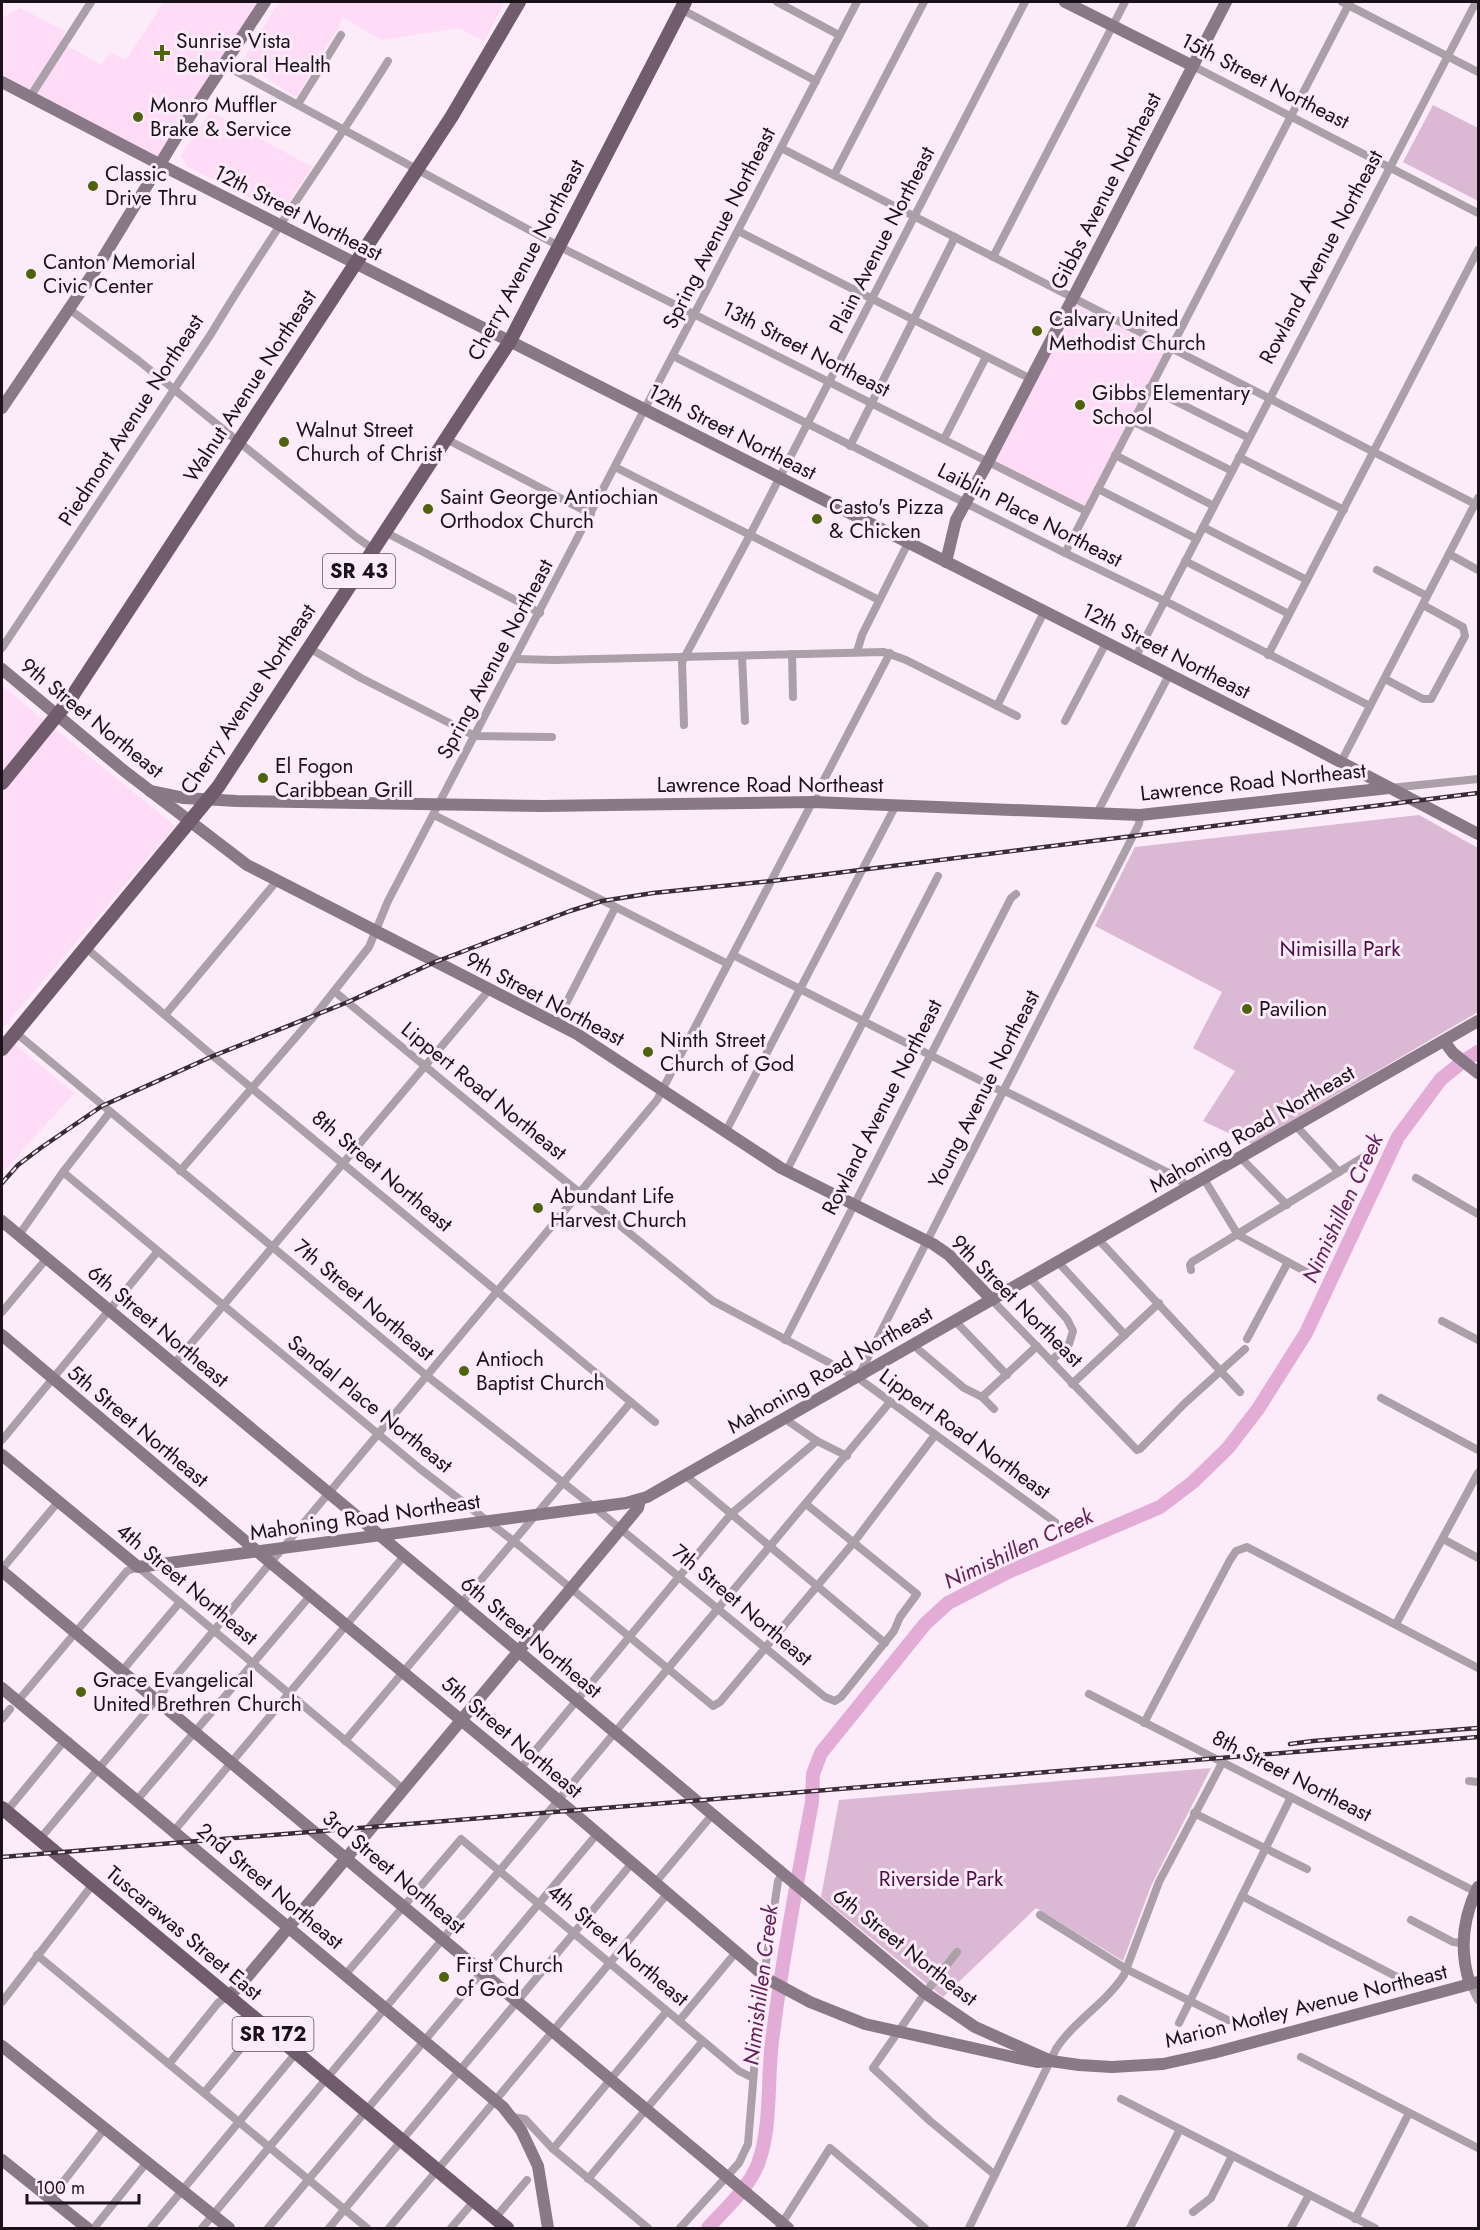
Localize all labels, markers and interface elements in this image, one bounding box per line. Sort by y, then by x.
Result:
place label: Sunrise Vista Behavioral Health [176,26,331,80]
street label: 15th Street Northeast [1176,26,1354,136]
marker: Sunrise Vista Behavioral Health [153,44,171,62]
street label: Gibbs Avenue Northeast [1043,87,1169,295]
place label: Monro Muffler Brake & Service [150,90,291,144]
marker: Monro Muffler Brake & Service [131,110,145,124]
street label: Spring Avenue Northeast [655,122,783,334]
street label: Plain Avenue Northeast [822,141,942,339]
street label: Rowland Avenue Northeast [1252,145,1390,369]
street label: Cherry Avenue Northeast [460,154,592,366]
street label: 12th Street Northeast [209,158,387,268]
place label: Classic Drive Thru [105,159,197,213]
marker: Classic Drive Thru [86,179,100,193]
place label: Canton Memorial Civic Center [43,247,196,301]
marker: Canton Memorial Civic Center [24,267,38,281]
street label: Walnut Avenue Northeast [176,284,324,488]
street label: 13th Street Northeast [717,294,895,404]
place label: Calvary United Methodist Church [1049,304,1206,358]
street label: Piedmont Avenue Northeast [51,308,211,532]
marker: Calvary United Methodist Church [1030,324,1044,338]
street label: 12th Street Northeast [643,377,821,487]
place label: Gibbs Elementary School [1092,378,1251,432]
marker: Gibbs Elementary School [1073,398,1087,412]
place label: Walnut Street Church of Christ [296,415,442,469]
marker: Walnut Street Church of Christ [277,435,291,449]
street label: Laiblin Place Northeast [932,455,1128,575]
place label: Saint George Antiochian Orthodox Church [440,482,658,536]
place label: Casto's Pizza & Chicken [829,492,944,546]
marker: Saint George Antiochian Orthodox Church [421,502,435,516]
marker: Casto's Pizza & Chicken [810,512,824,526]
road number: SR 43 [323,554,395,588]
street label: Spring Avenue Northeast [430,554,560,764]
street label: 12th Street Northeast [1077,596,1255,706]
street label: Cherry Avenue Northeast [173,598,323,800]
street label: 9th Street Northeast [14,651,170,785]
place label: El Fogon Caribbean Grill [275,751,413,805]
street label: Lawrence Road Northeast [1139,755,1367,809]
street label: Lawrence Road Northeast [657,770,883,800]
marker: El Fogon Caribbean Grill [256,771,270,785]
park label: Nimisilla Park [1280,934,1401,964]
street label: 9th Street Northeast [460,944,630,1054]
street label: Young Avenue Northeast [921,985,1047,1193]
street label: Rowland Avenue Northeast [814,994,950,1220]
place label: Pavilion [1259,994,1327,1024]
marker: Pavilion [1240,1002,1254,1016]
street label: Lippert Road Northeast [395,1015,573,1167]
place label: Ninth Street Church of God [660,1025,794,1079]
marker: Ninth Street Church of God [641,1045,655,1059]
street label: Mahoning Road Northeast [1144,1058,1360,1200]
street label: 8th Street Northeast [305,1103,459,1239]
water label: Nimishillen Creek [1293,1127,1391,1288]
place label: Abundant Life Harvest Church [550,1181,687,1235]
marker: Abundant Life Harvest Church [531,1201,545,1215]
street label: 9th Street Northeast [944,1228,1090,1374]
street label: 7th Street Northeast [287,1232,441,1368]
street label: 6th Street Northeast [81,1258,235,1394]
street label: Mahoning Road Northeast [722,1299,938,1441]
street label: Sandal Place Northeast [281,1328,459,1480]
place label: Antioch Baptist Church [476,1344,604,1398]
street label: 5th Street Northeast [61,1358,215,1494]
street label: Lippert Road Northeast [873,1362,1057,1506]
marker: Antioch Baptist Church [457,1364,471,1378]
street label: Mahoning Road Northeast [248,1486,482,1548]
water label: Nimishillen Creek [938,1499,1099,1597]
street label: 4th Street Northeast [110,1516,264,1652]
street label: 7th Street Northeast [665,1537,819,1673]
street label: 6th Street Northeast [454,1569,608,1705]
place label: Grace Evangelical United Brethren Church [93,1665,302,1719]
street label: 5th Street Northeast [435,1669,589,1805]
marker: Grace Evangelical United Brethren Church [74,1685,88,1699]
street label: 8th Street Northeast [1207,1723,1377,1829]
street label: 3rd Street Northeast [316,1803,472,1941]
street label: 2nd Street Northeast [190,1816,350,1956]
street label: Tuscarawas Street East [99,1859,269,2007]
park label: Riverside Park [879,1864,1004,1894]
street label: 4th Street Northeast [541,1877,695,2013]
street label: 6th Street Northeast [826,1881,984,2013]
water label: Nimishillen Creek [734,1901,786,2067]
place label: First Church of God [456,1950,563,2004]
street label: Marion Motley Avenue Northeast [1162,1956,1450,2056]
marker: First Church of God [437,1970,451,1984]
road number: SR 172 [232,2017,314,2051]
scale bar [27,2167,140,2205]
text: 100 m [36,2175,85,2201]

